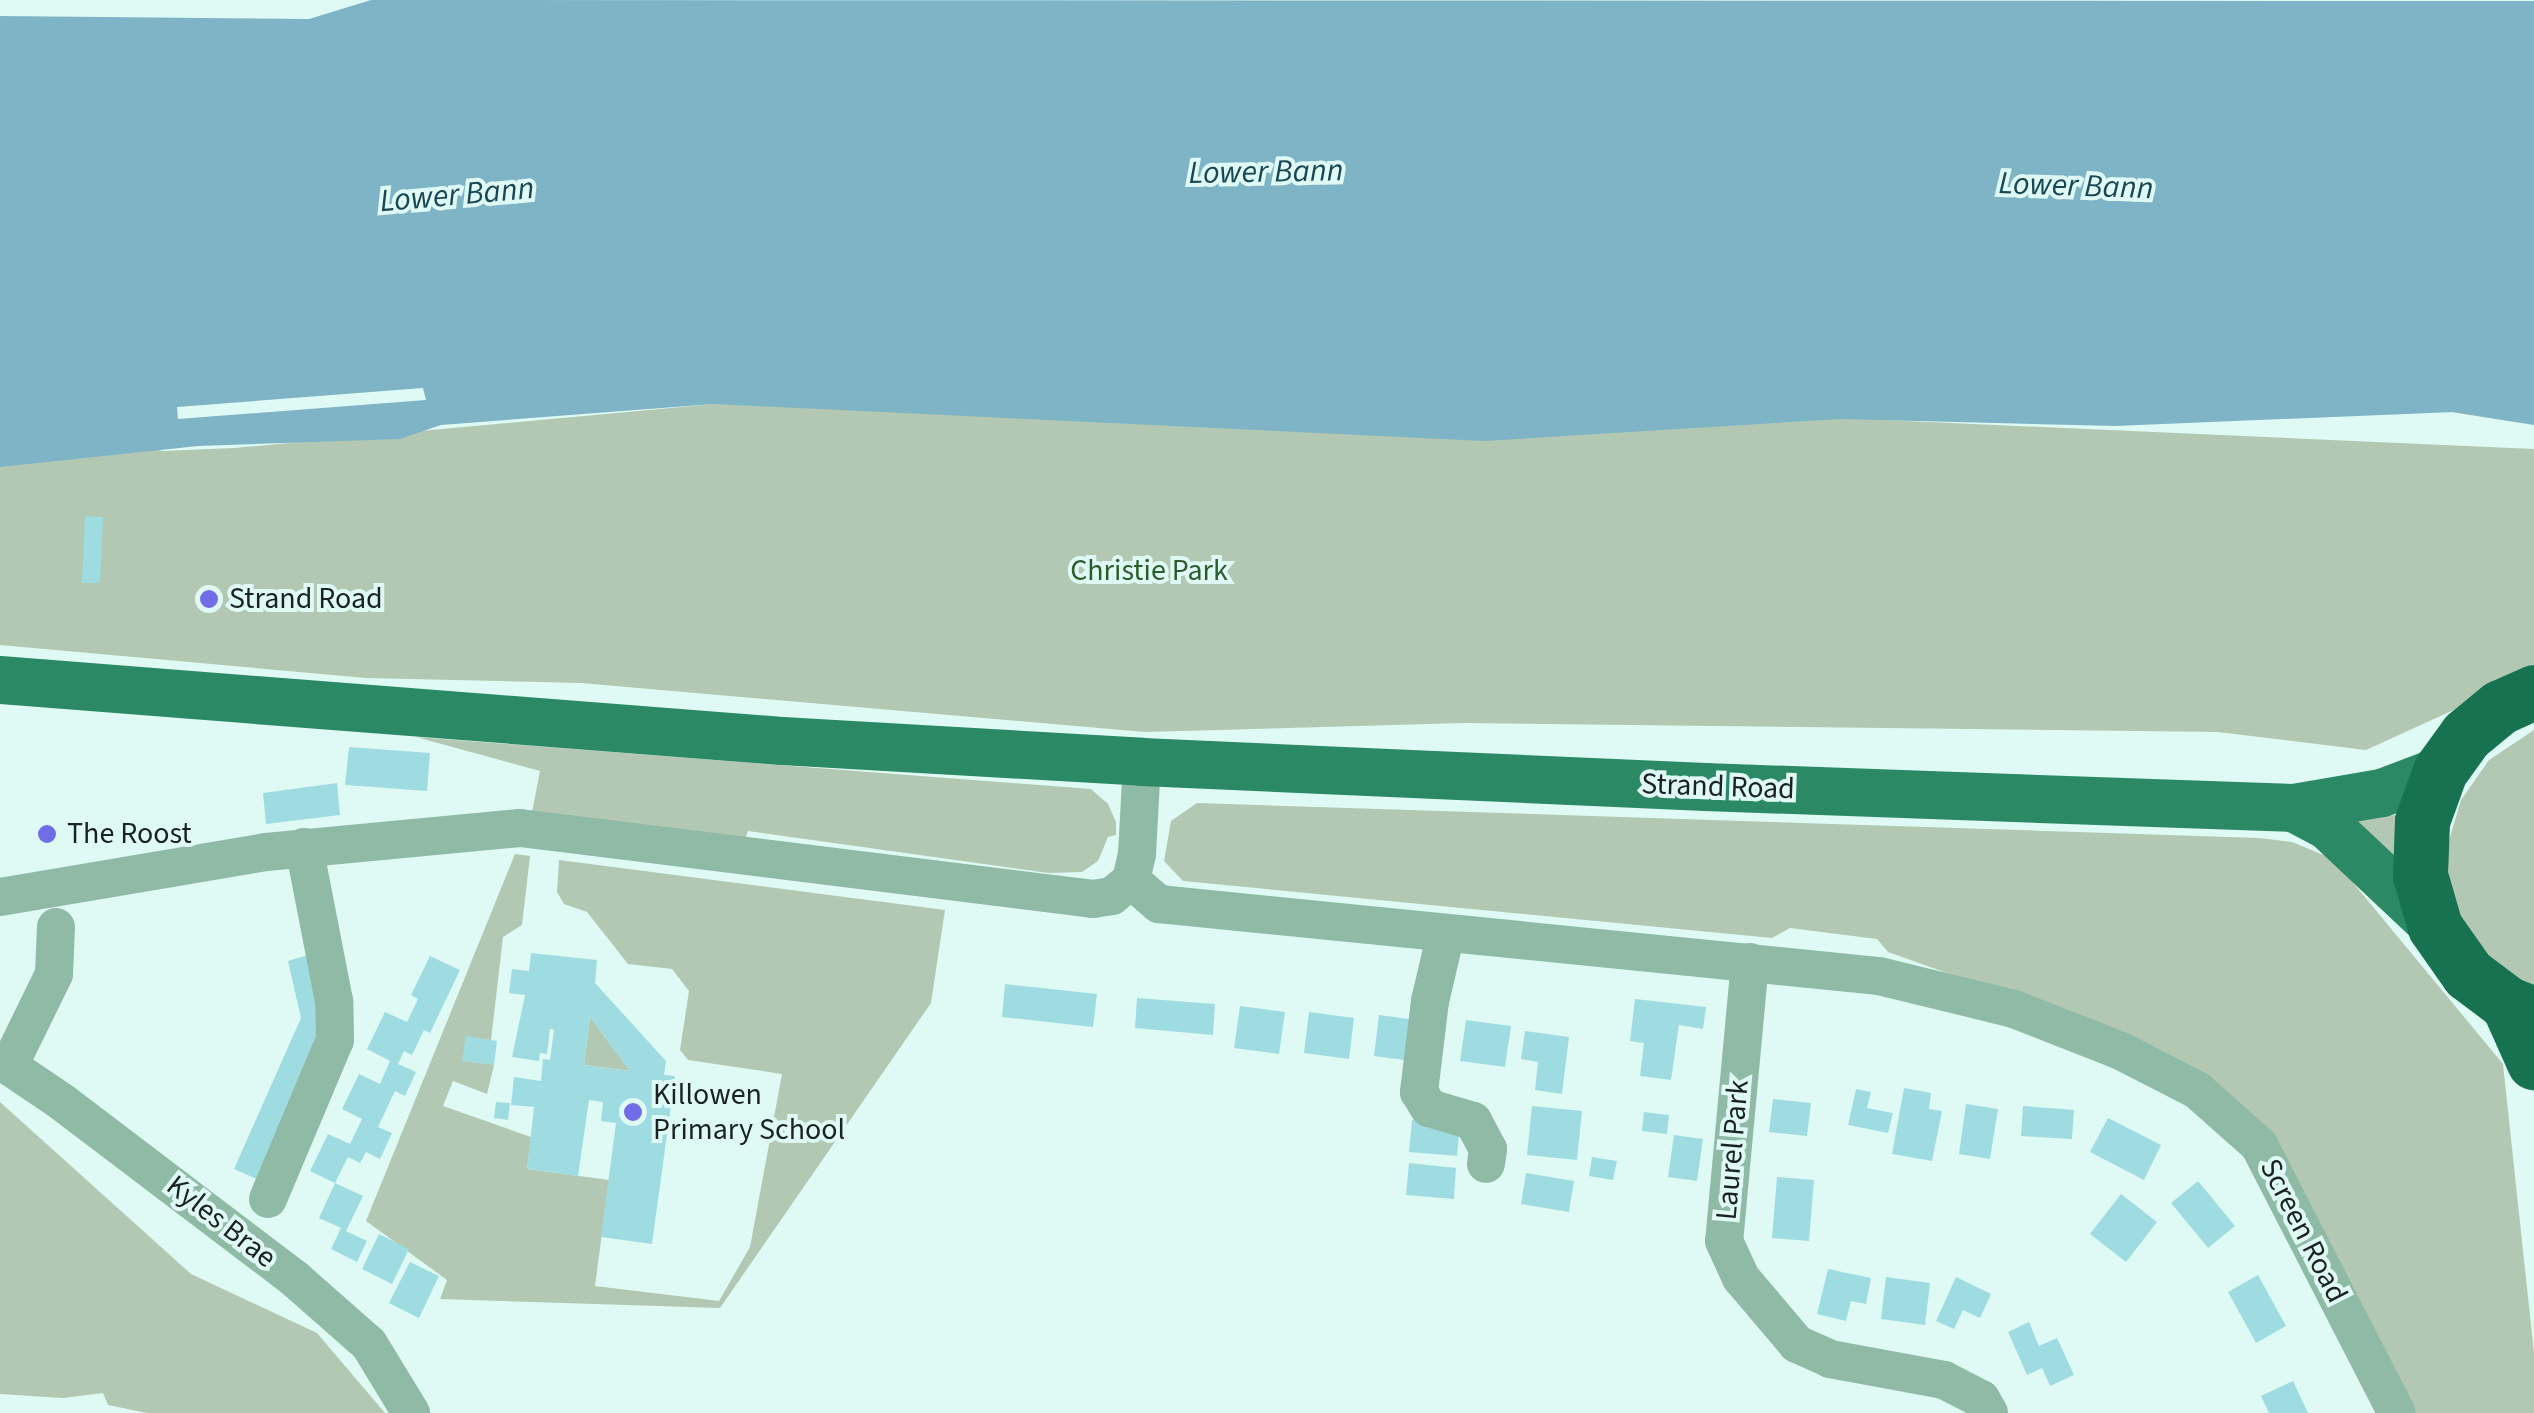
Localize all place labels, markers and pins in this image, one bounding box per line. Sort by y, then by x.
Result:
place label: Strand Road [229,581,383,617]
marker: Strand Road [198,588,220,610]
place label: The Roost [67,816,192,852]
marker: The Roost [36,823,58,845]
place label: Killowen Primary School [653,1077,845,1148]
marker: Killowen Primary School [622,1101,644,1123]

